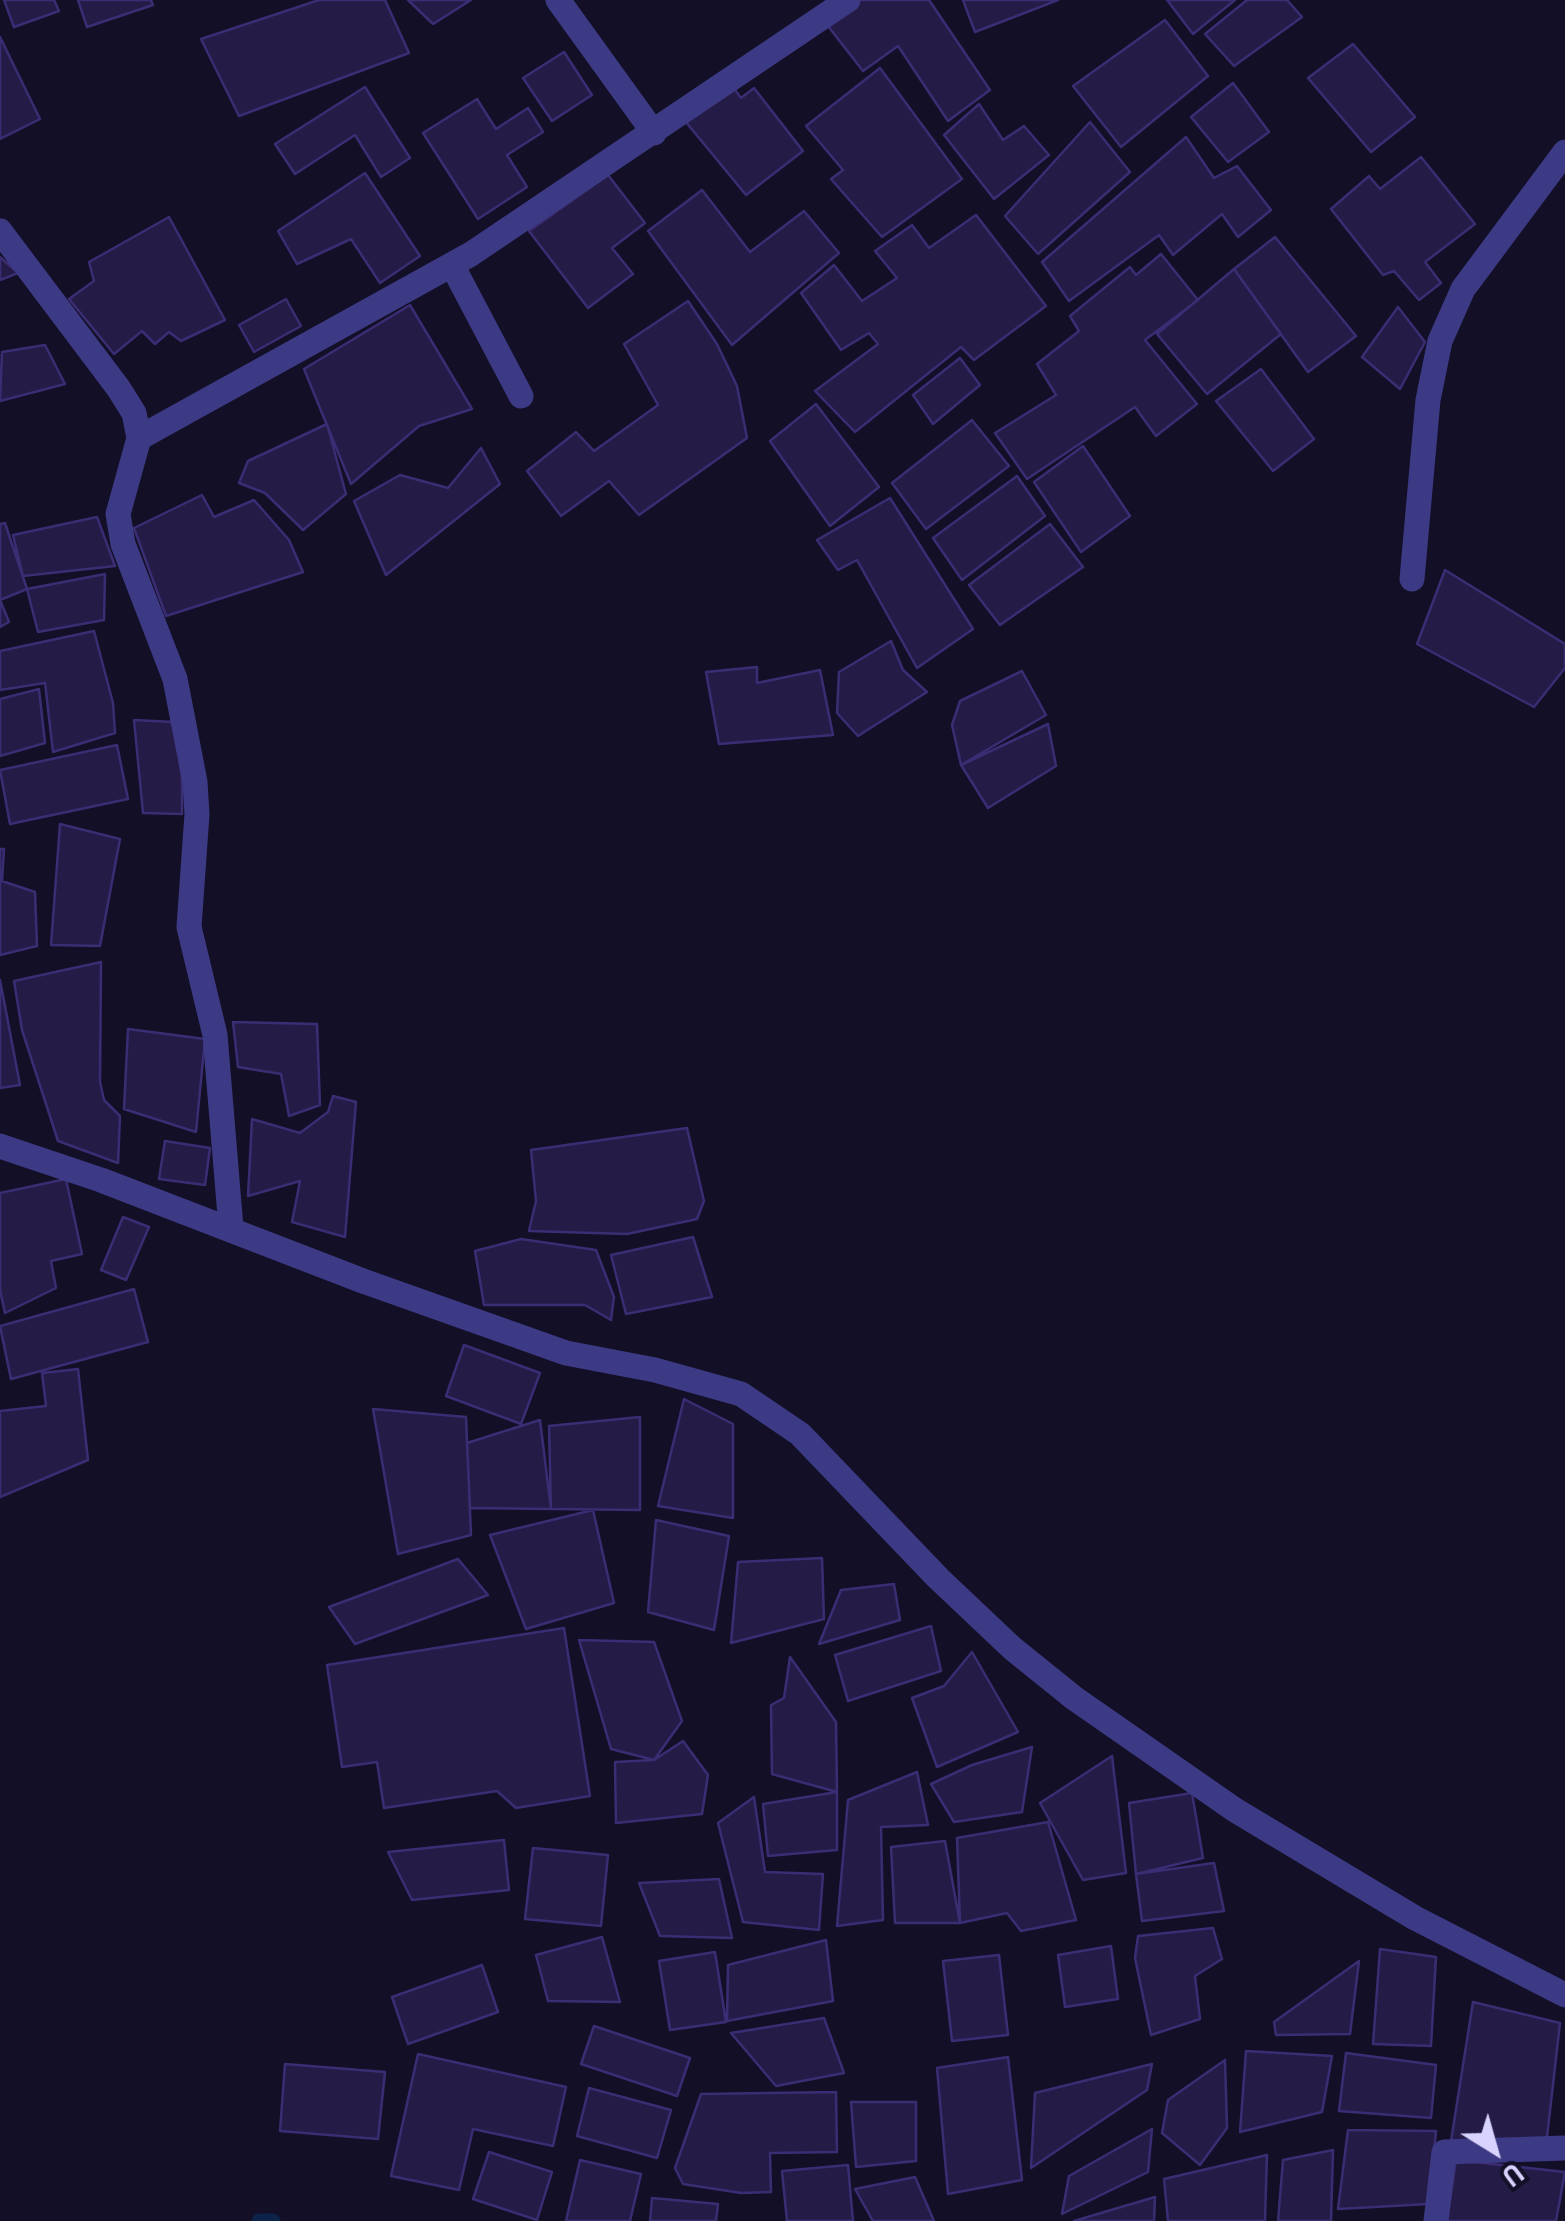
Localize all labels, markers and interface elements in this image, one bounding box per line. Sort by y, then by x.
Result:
north arrow [1445,2101,1545,2201]
text: U [1495,2155,1532,2195]

